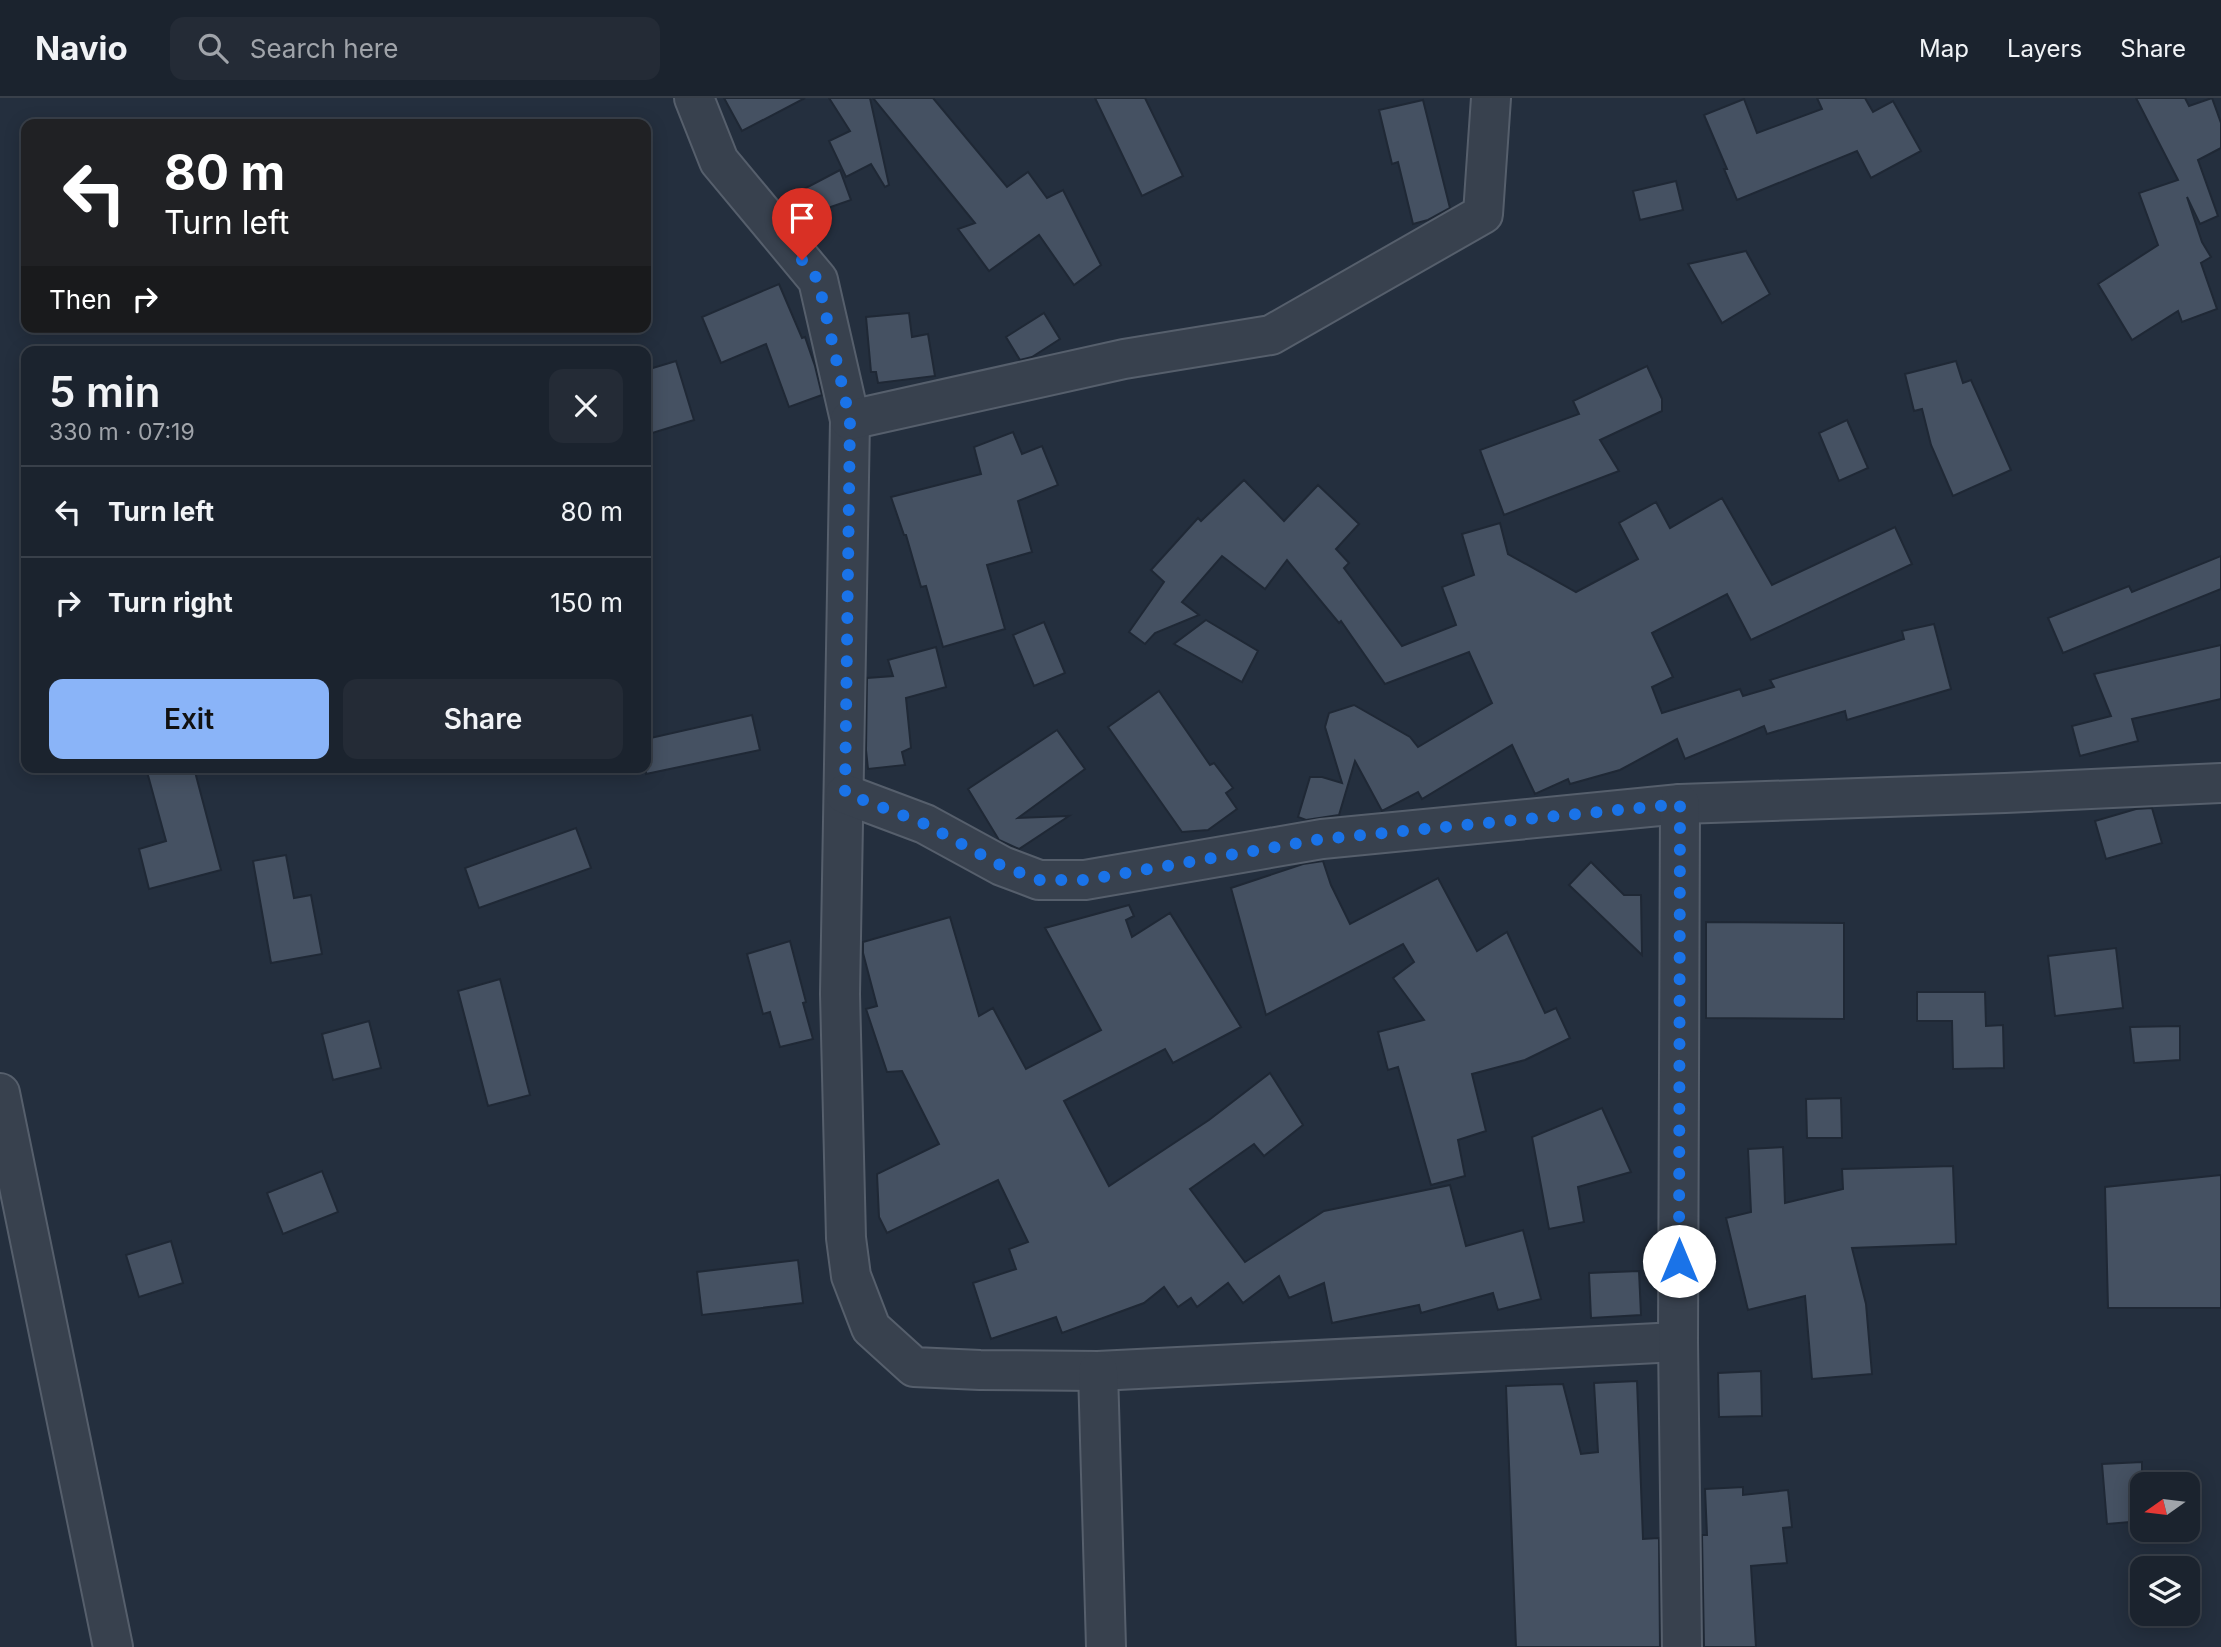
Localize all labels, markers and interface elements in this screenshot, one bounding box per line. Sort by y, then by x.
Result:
search box [170,17,660,80]
text: Navio [35,28,128,68]
icon: search [194,29,232,67]
text: Search here [250,33,398,64]
text: Map [1919,34,1969,63]
text: Layers [2007,34,2082,63]
text: Share [2120,34,2186,63]
text: 80 m [164,143,285,202]
icon: left [49,147,140,238]
pin [772,188,832,260]
icon: arrive [783,199,821,237]
text: Turn left [164,203,289,242]
icon: right [126,280,164,318]
text: Then [49,284,112,315]
text: 5 min [49,366,161,417]
button: close [549,369,623,443]
text: 330 m · 07:19 [49,418,195,446]
icon: left [49,493,87,531]
text: Turn left [108,496,214,527]
text: 80 m [560,496,623,527]
icon: right [49,584,87,622]
text: Turn right [108,587,233,618]
text: 150 m [550,587,623,618]
button: Exit [49,679,329,759]
button: Share [343,679,623,759]
position arrow [1642,1224,1716,1298]
north arrow [2130,1472,2200,1542]
map controls [2130,1472,2200,1626]
button: layers [2130,1556,2200,1626]

